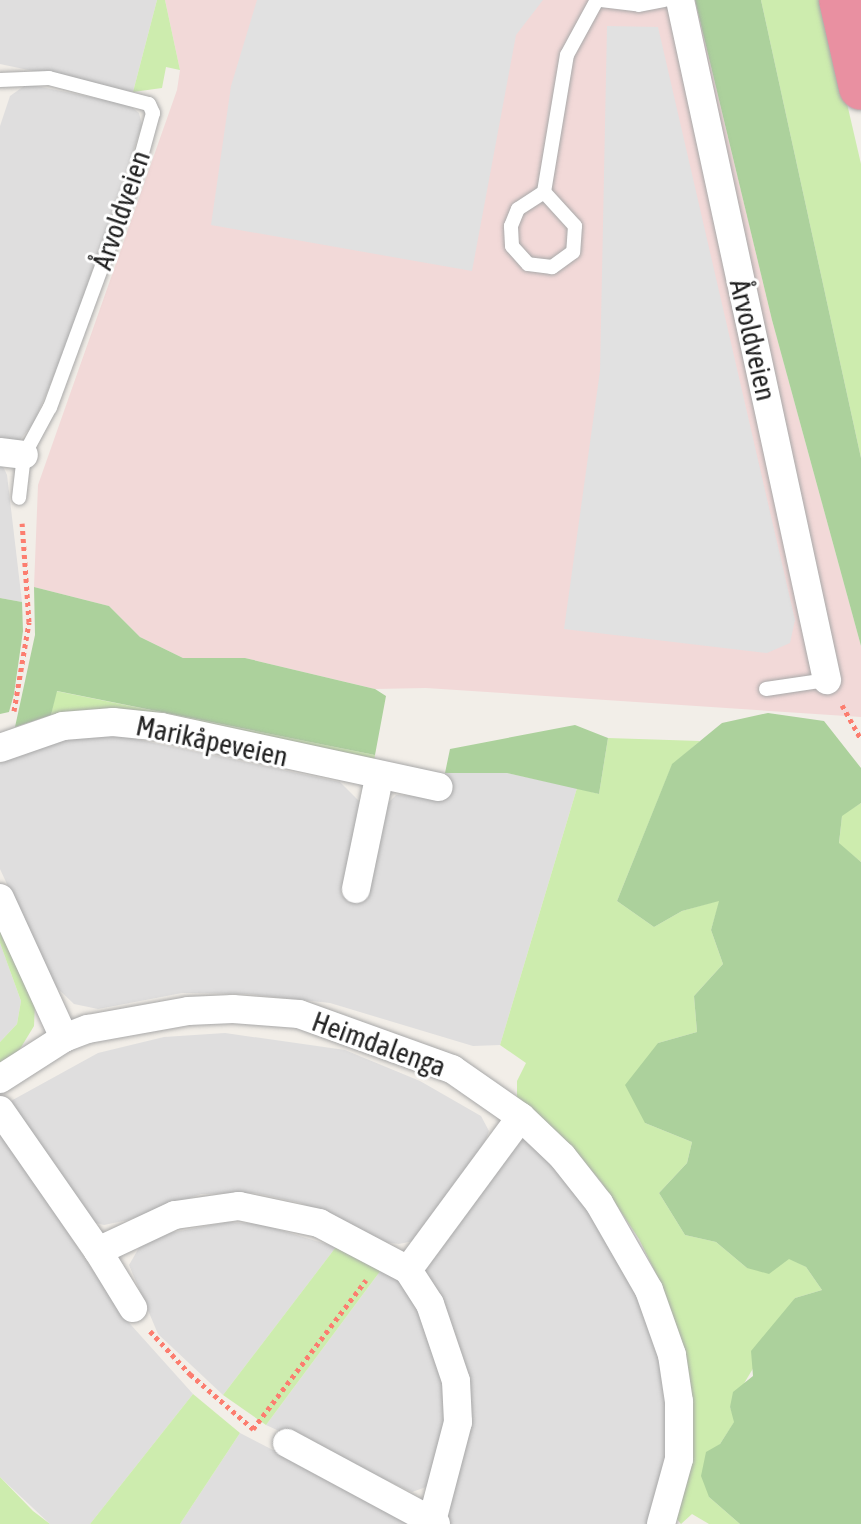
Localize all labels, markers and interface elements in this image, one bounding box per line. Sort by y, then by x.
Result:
street label: Årvoldveien [85,146,157,274]
street label: Årvoldveien [723,276,783,404]
street label: Marikåpeveien [133,709,291,773]
street label: Heimdalenga [308,1004,450,1084]

